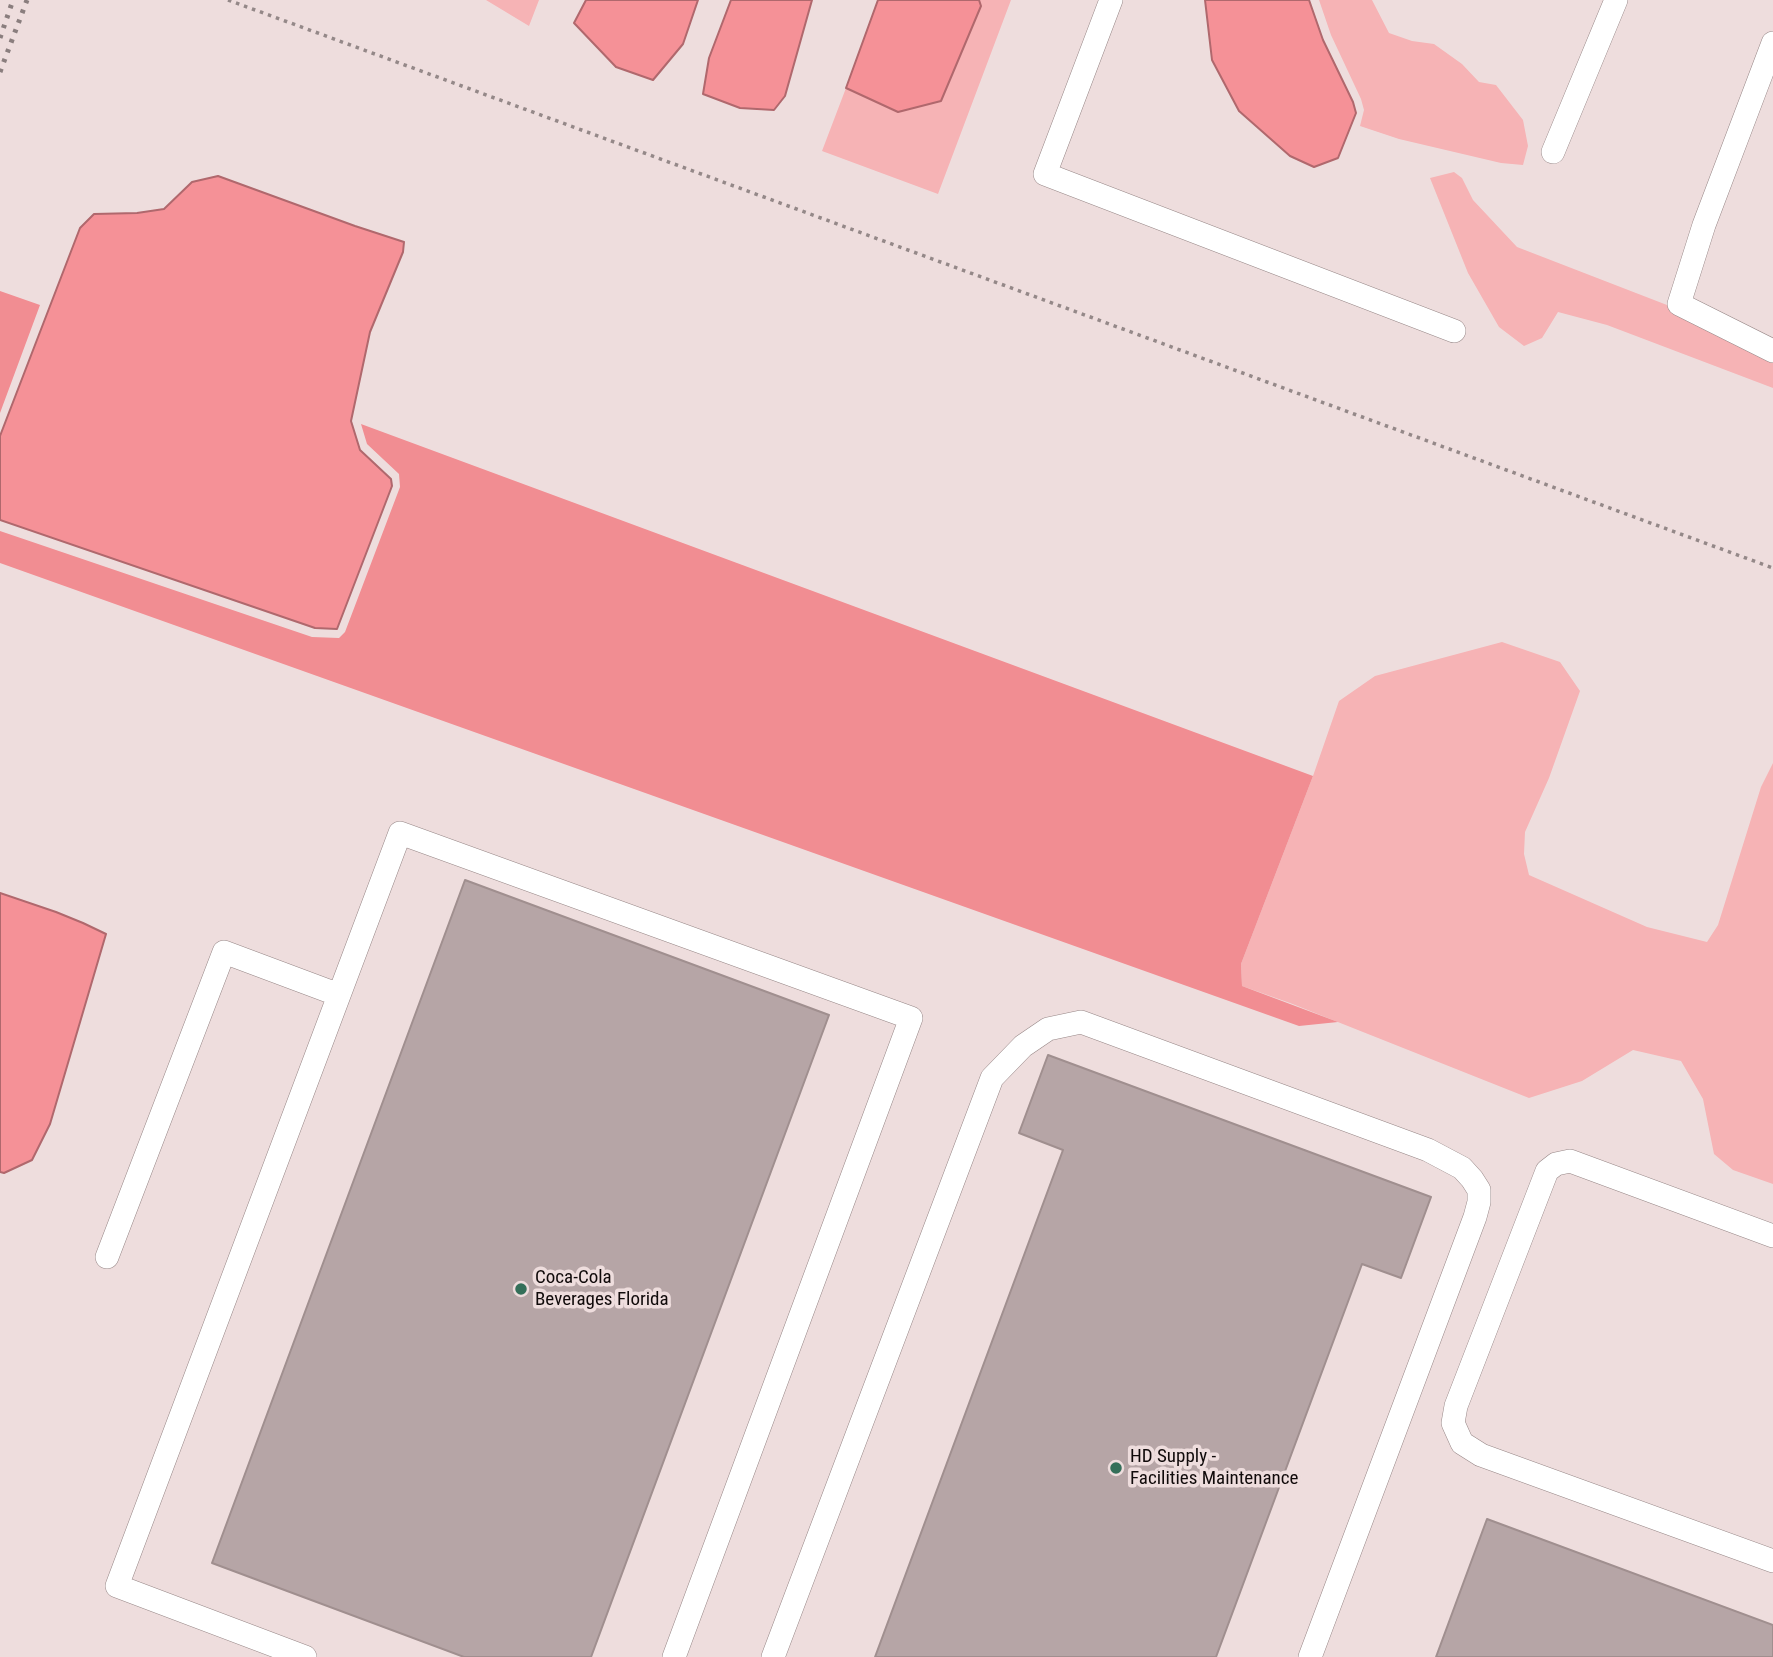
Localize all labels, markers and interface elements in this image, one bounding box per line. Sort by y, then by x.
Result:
place label: Coca-Cola Beverages Florida [535,1267,669,1311]
marker: Coca-Cola Beverages Florida [513,1281,529,1297]
place label: HD Supply - Facilities Maintenance [1130,1446,1298,1490]
marker: HD Supply - Facilities Maintenance [1108,1460,1124,1476]

